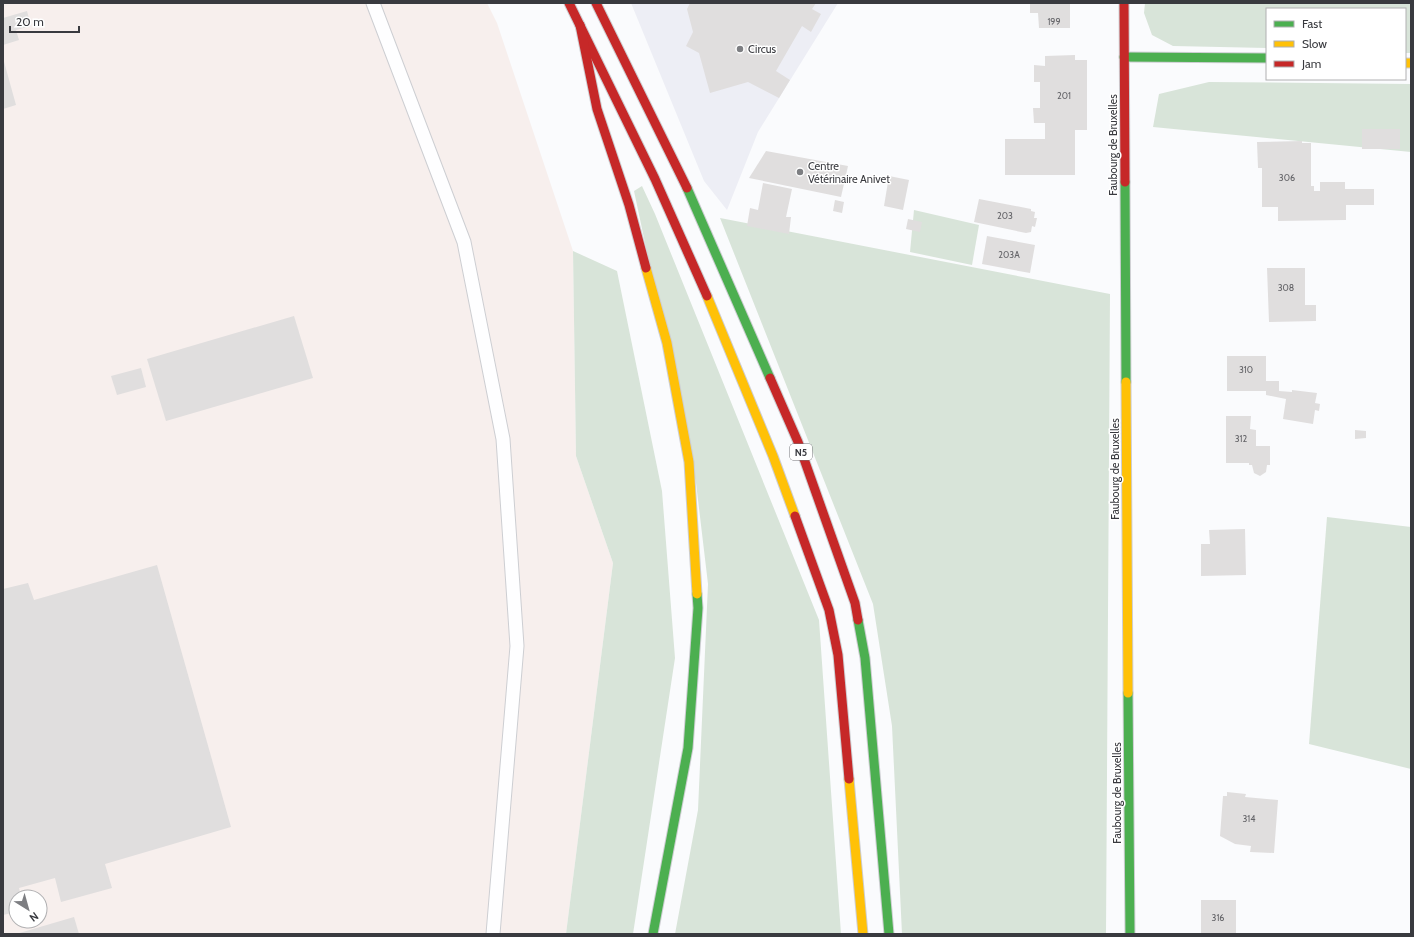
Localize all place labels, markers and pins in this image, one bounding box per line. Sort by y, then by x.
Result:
place label: Circus [748,42,777,56]
marker: Circus [735,44,745,54]
place label: Centre Vétérinaire Anivet [808,159,890,186]
marker: Centre Vétérinaire Anivet [795,167,805,177]

